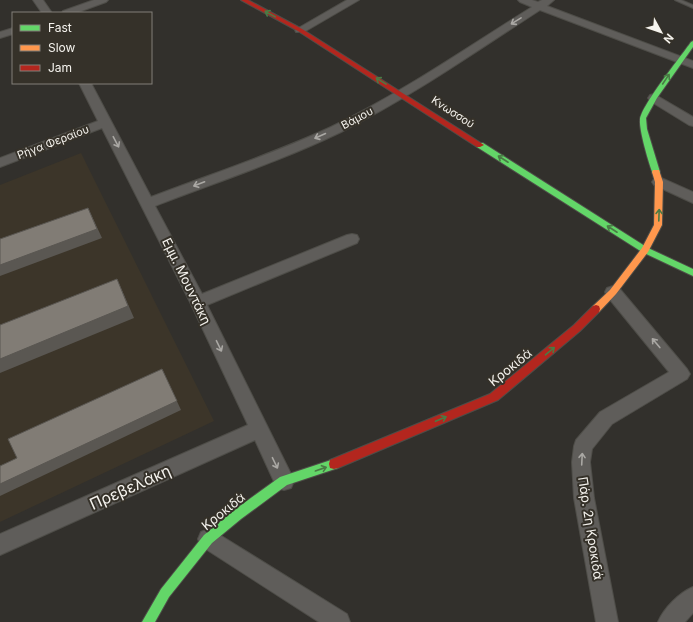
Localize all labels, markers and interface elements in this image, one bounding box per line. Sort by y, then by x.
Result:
one-way arrow [264,10,276,18]
legend [12,12,152,84]
north arrow [641,12,681,52]
one-way arrow [511,17,522,25]
text: Fast [48,20,72,35]
text: N [661,31,677,46]
text: Slow [48,40,76,55]
text: Jam [48,60,72,75]
one-way arrow [662,74,670,85]
one-way arrow [375,77,387,85]
street label: Κνωσσού [429,93,477,131]
street label: Βάμου [339,104,375,132]
street label: Ρήγα Φεραίου [15,122,91,162]
one-way arrow [314,133,326,140]
one-way arrow [113,136,120,148]
one-way arrow [498,155,509,163]
one-way arrow [193,181,205,189]
one-way arrow [655,209,662,222]
one-way arrow [607,225,618,233]
street label: Εμμ. Μουντάκη [159,235,215,327]
one-way arrow [651,338,660,349]
one-way arrow [216,339,223,351]
street label: Κροκιδά [485,344,535,389]
one-way arrow [545,346,555,355]
one-way arrow [435,415,447,423]
one-way arrow [578,453,586,466]
one-way arrow [272,457,279,469]
street label: Πρεβελάκη [86,460,174,514]
one-way arrow [315,465,327,473]
street label: Πάρ. 2η Κροκιδά [575,475,607,581]
street label: Κροκιδά [198,488,248,533]

